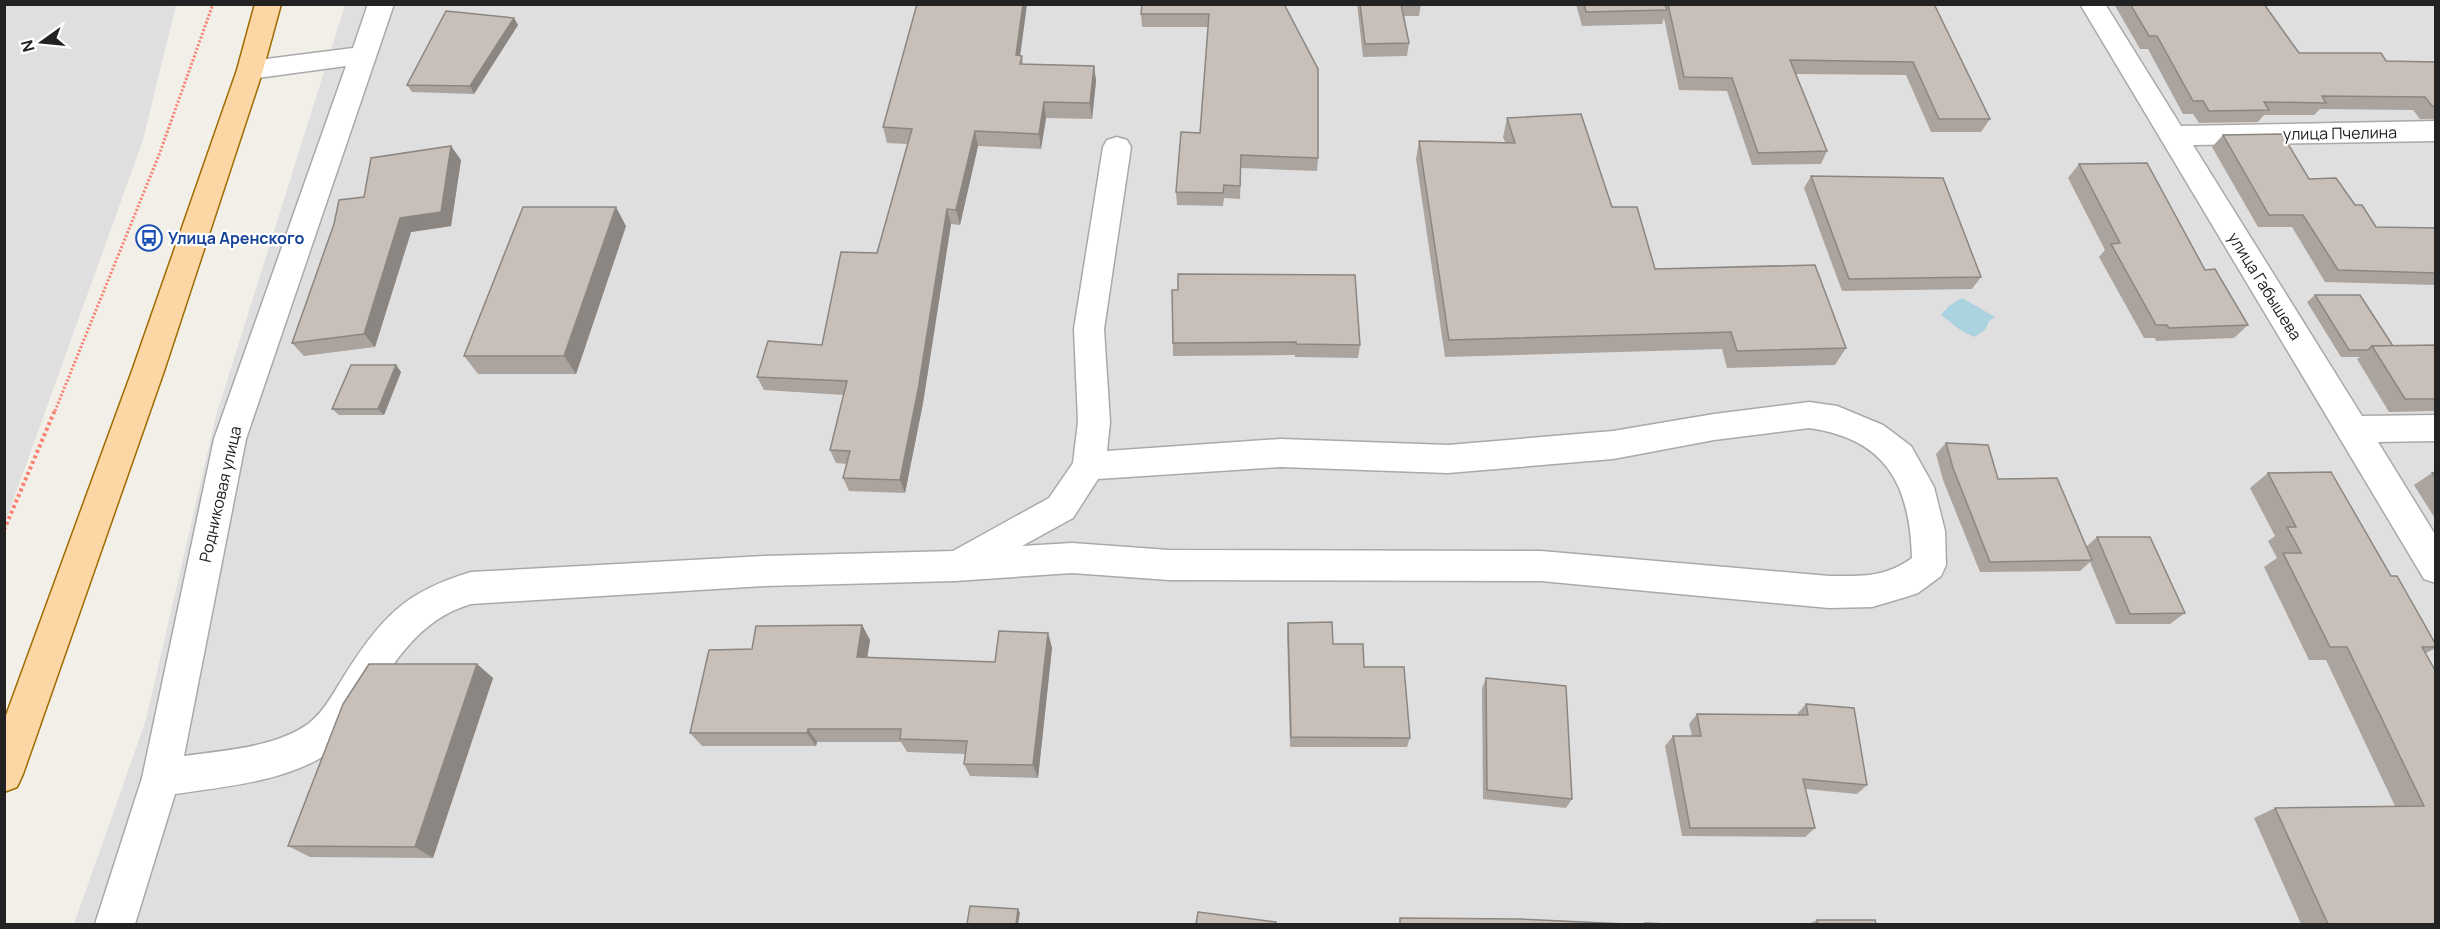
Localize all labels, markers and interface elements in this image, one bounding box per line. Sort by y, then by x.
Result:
north arrow [12,12,72,72]
text: N [15,37,40,54]
street label: улица Пчелина [2283,121,2397,145]
bus stop icon: Улица Аренского [134,223,164,253]
place label: Улица Аренского [168,227,304,249]
street label: улица Габышева [2223,228,2307,344]
street label: Родниковая улица [194,424,246,564]

